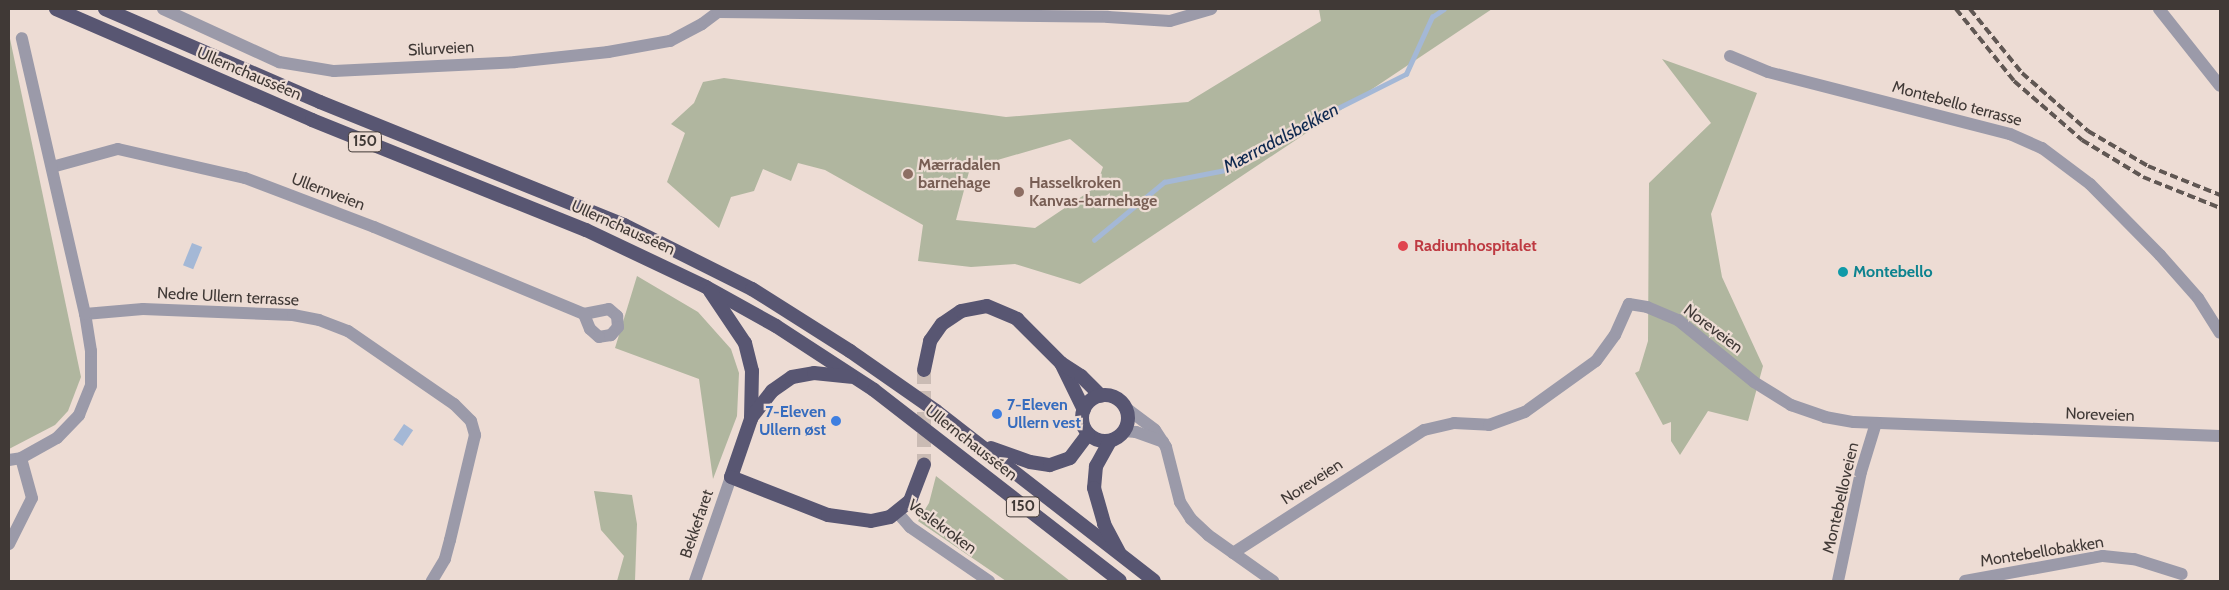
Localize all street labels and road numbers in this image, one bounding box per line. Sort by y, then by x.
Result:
street label: Silurveien [407,38,475,60]
street label: Ullernchausséen [194,43,304,105]
street label: Montebello terrasse [1890,77,2024,131]
road number: 150 [348,130,382,154]
street label: Ullernveien [288,169,368,215]
street label: Ullernchausséen [568,197,678,259]
street label: Nedre Ullern terrasse [157,284,299,310]
street label: Noreveien [1680,300,1746,358]
street label: Ullernchausséen [921,401,1021,485]
street label: Noreveien [2065,404,2135,426]
street label: Montebelloveien [1819,441,1863,555]
street label: Noreveien [1278,455,1346,509]
street label: Bekkefaret [676,487,718,561]
road number: 150 [1006,494,1040,520]
street label: Veslekroken [904,496,980,558]
street label: Montebellobakken [1979,533,2105,571]

